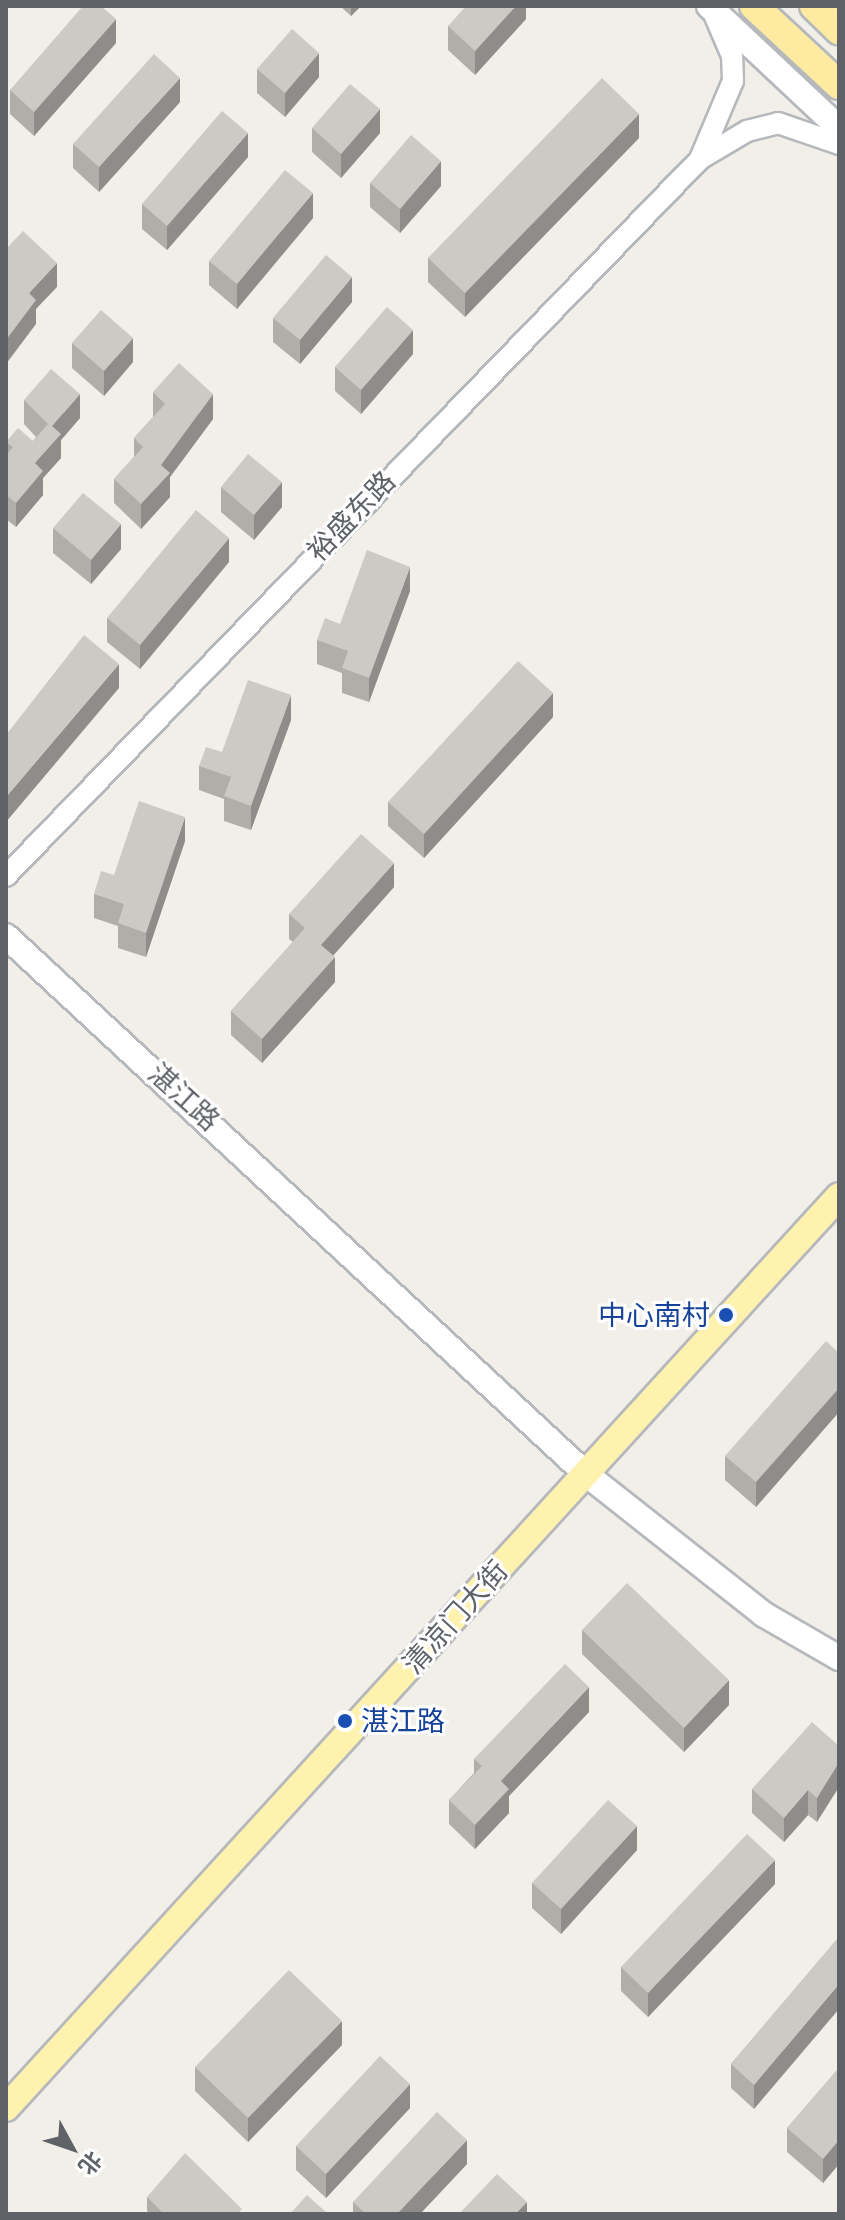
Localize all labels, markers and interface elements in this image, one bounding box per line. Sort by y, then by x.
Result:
street label: 裕盛东路 [300,464,402,568]
street label: 湛江路 [142,1056,226,1138]
place label: 中心南村 [598,1298,710,1332]
marker: 中心南村 [717,1306,735,1324]
street label: 清凉门大街 [396,1554,514,1680]
place label: 湛江路 [361,1704,445,1738]
marker: 湛江路 [336,1712,354,1730]
north arrow [32,2108,112,2188]
text: 北 [73,2146,108,2181]

